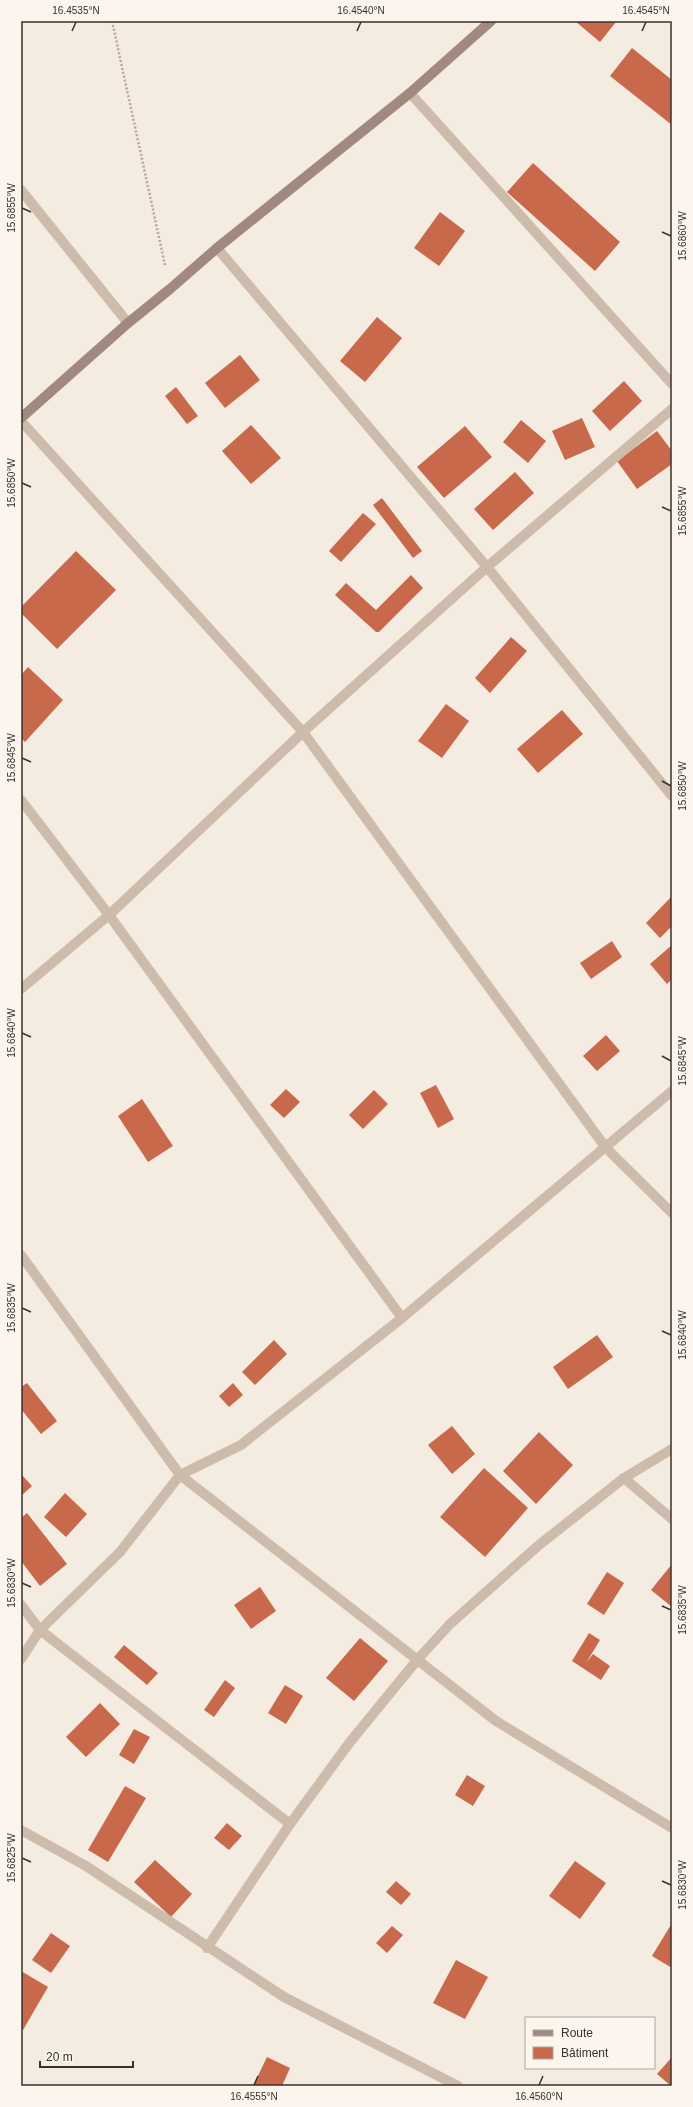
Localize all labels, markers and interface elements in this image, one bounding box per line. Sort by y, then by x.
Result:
text: 16.4535°N [52,5,100,16]
text: 16.4540°N [337,5,385,16]
text: 16.4545°N [622,5,670,16]
text: 15.6855°W [6,183,17,233]
text: 15.6860°W [677,211,688,261]
text: 15.6850°W [6,458,17,508]
text: 15.6855°W [677,486,688,536]
text: 15.6845°W [6,733,17,783]
text: 15.6850°W [677,761,688,811]
text: 15.6840°W [6,1008,17,1058]
text: 15.6845°W [677,1036,688,1086]
text: 15.6835°W [6,1283,17,1333]
text: 15.6840°W [677,1310,688,1360]
text: 15.6830°W [6,1558,17,1608]
text: 15.6835°W [677,1585,688,1635]
text: 15.6825°W [6,1833,17,1883]
text: 15.6830°W [677,1860,688,1910]
legend [525,2017,655,2069]
text: Route [561,2026,593,2040]
scale bar [40,2043,133,2069]
text: Bâtiment [561,2046,609,2060]
text: 20 m [46,2050,73,2064]
text: 16.4555°N [230,2091,278,2102]
text: 16.4560°N [515,2091,563,2102]

